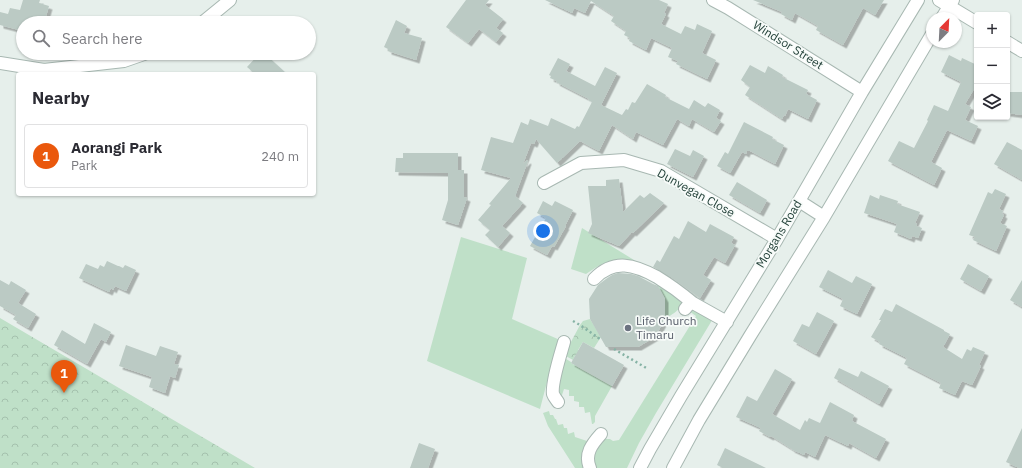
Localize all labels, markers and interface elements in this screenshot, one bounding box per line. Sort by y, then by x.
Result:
north arrow [926,12,962,48]
map controls [974,12,1010,120]
button: + [974,12,1010,48]
search box [16,16,316,60]
street label: Windsor Street [750,17,826,72]
icon: search [30,27,52,49]
text: Search here [62,29,142,48]
button: − [974,48,1010,84]
button: layers [974,84,1010,120]
text: Nearby [32,87,90,109]
text: Aorangi Park [71,138,162,157]
text: 1 [42,148,50,165]
text: 240 m [261,148,299,165]
text: Park [71,157,97,174]
street label: Dunvegan Close [655,165,738,220]
street label: Morgans Road [752,197,805,270]
your location [533,221,553,241]
place label: Life Church Timaru [636,313,697,342]
marker: Life Church Timaru [623,323,633,333]
pin: 1 [51,360,77,393]

